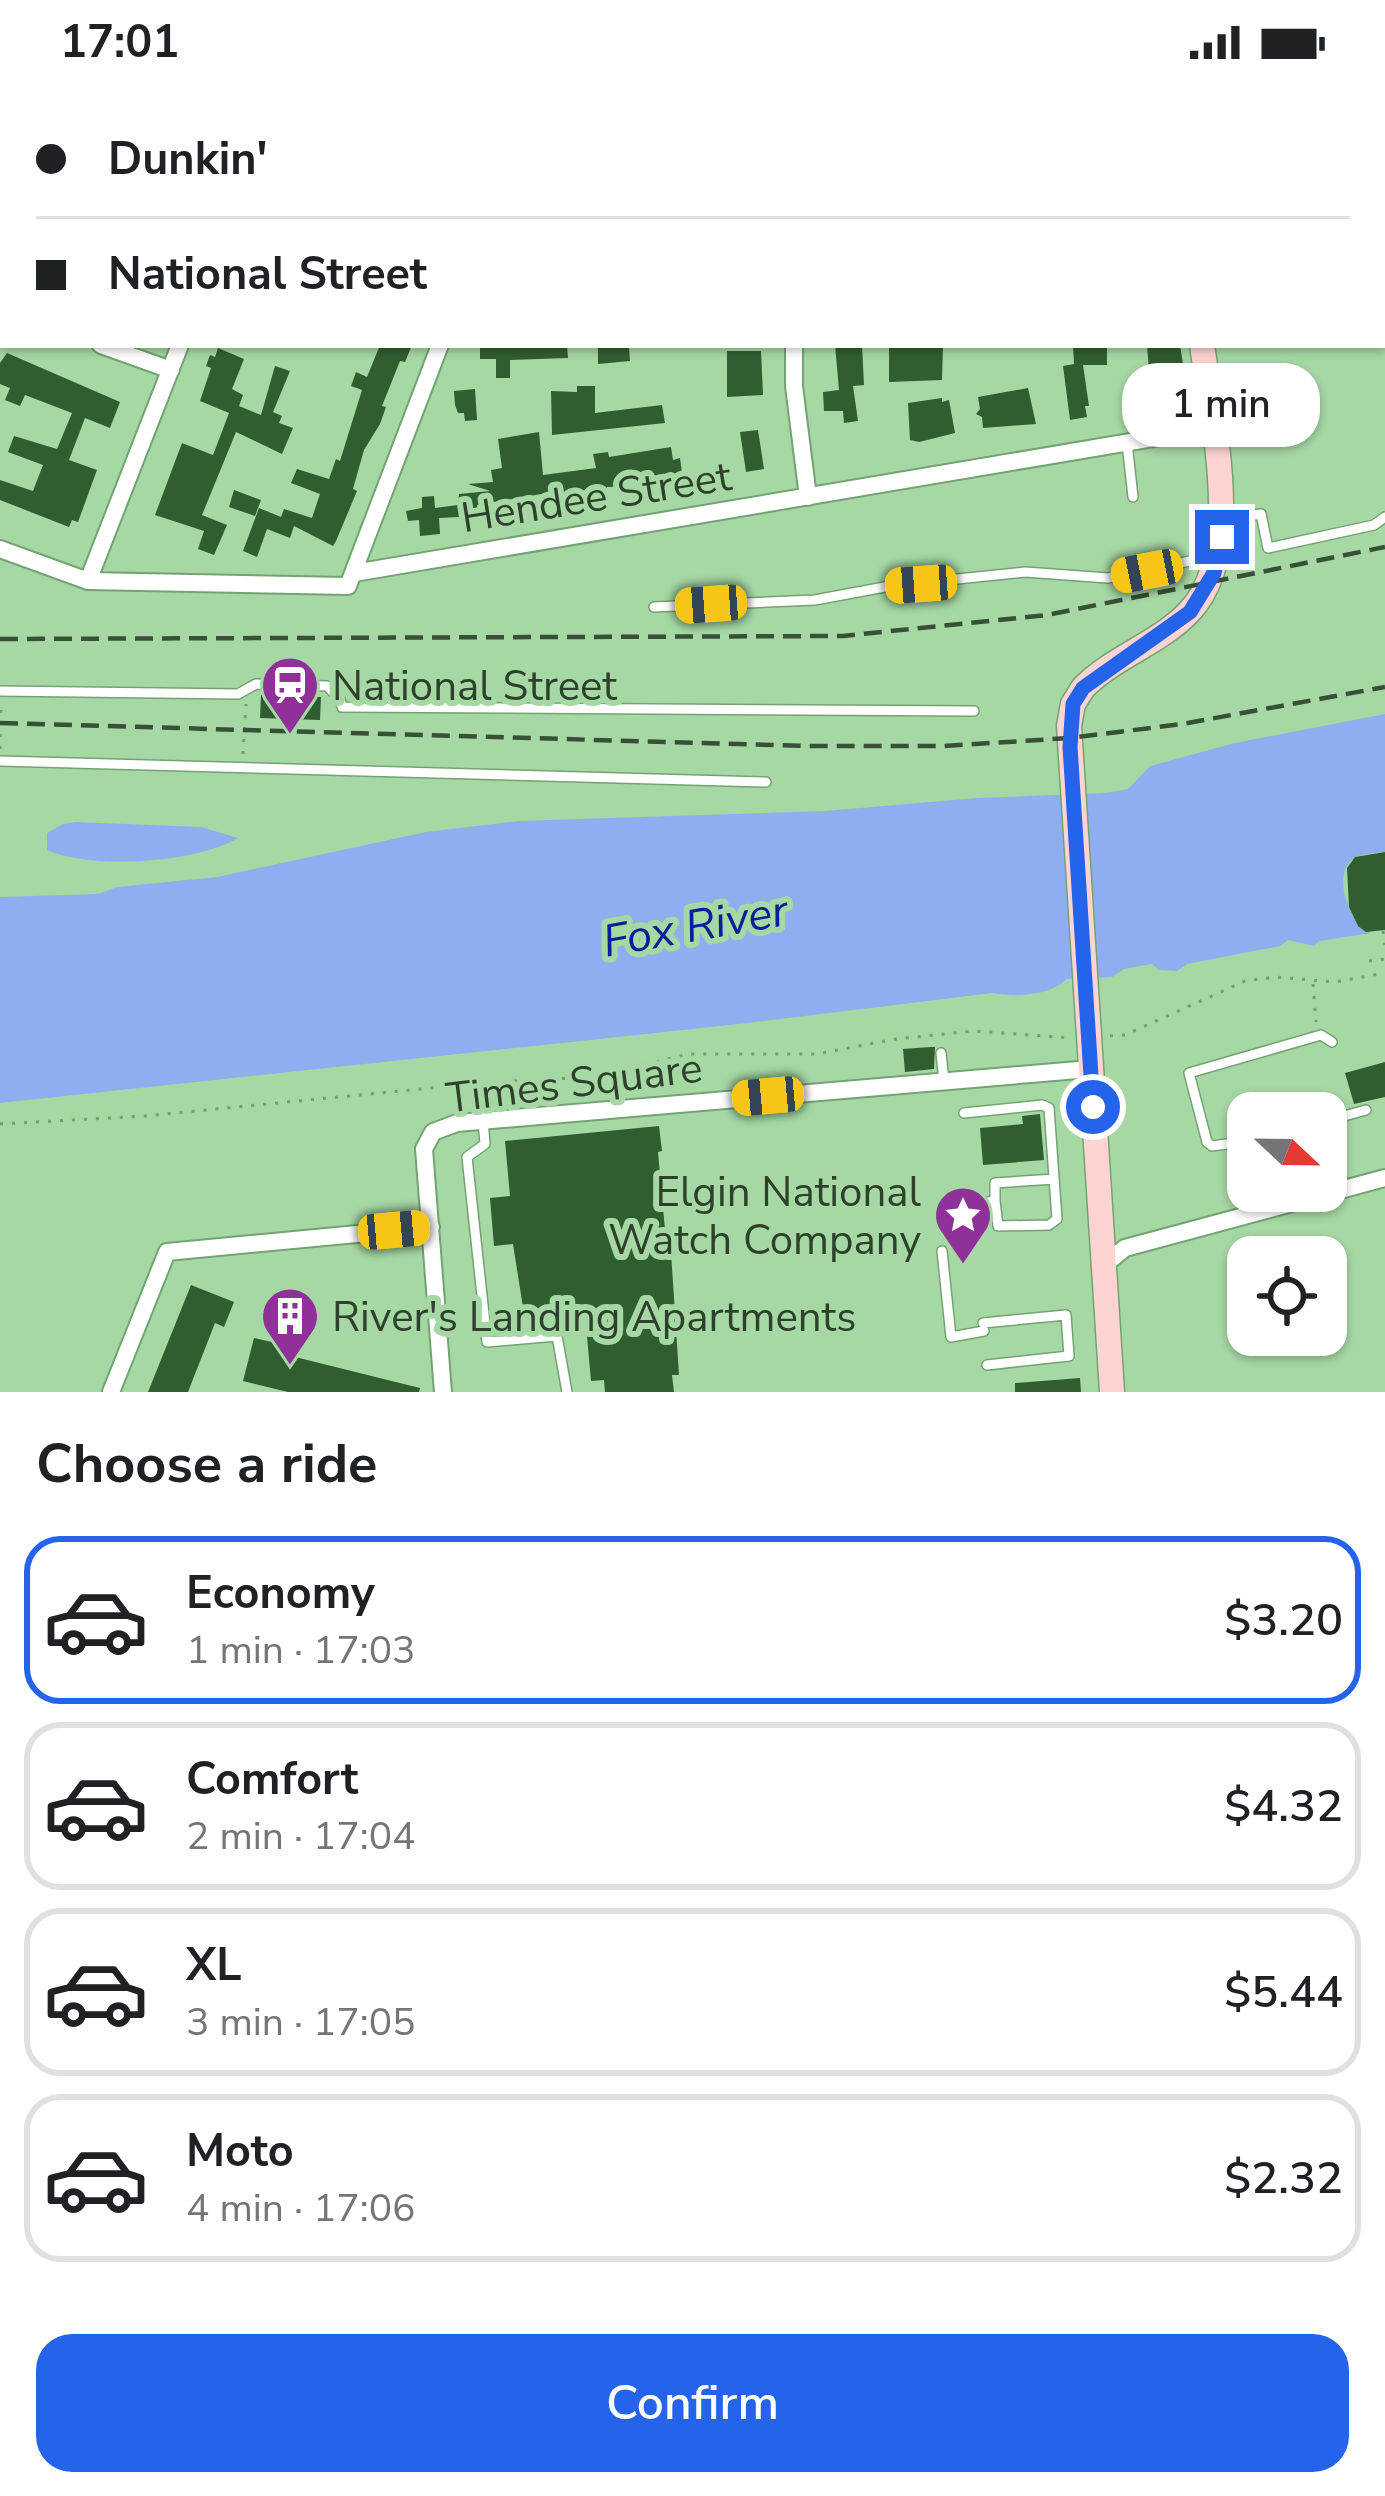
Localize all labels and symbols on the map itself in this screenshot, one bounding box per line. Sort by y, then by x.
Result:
callout: 1 min [1123,363,1321,447]
street label: Hendee Street [457,448,736,547]
route end [1195,510,1249,564]
car [1108,546,1186,596]
car [884,564,958,604]
car [674,584,748,624]
station icon: National Street [259,654,321,736]
place label: National Street [332,658,617,715]
water label: Fox River [598,880,794,973]
street label: Times Square [443,1040,705,1127]
car [731,1075,805,1117]
route start [1066,1080,1120,1134]
north arrow [1227,1092,1347,1212]
place label: Elgin National Watch Company [608,1164,922,1269]
place icon: Elgin National Watch Company [932,1184,994,1266]
car [357,1209,431,1251]
building icon: River's Landing Apartments [259,1285,321,1367]
place label: River's Landing Apartments [332,1289,857,1346]

